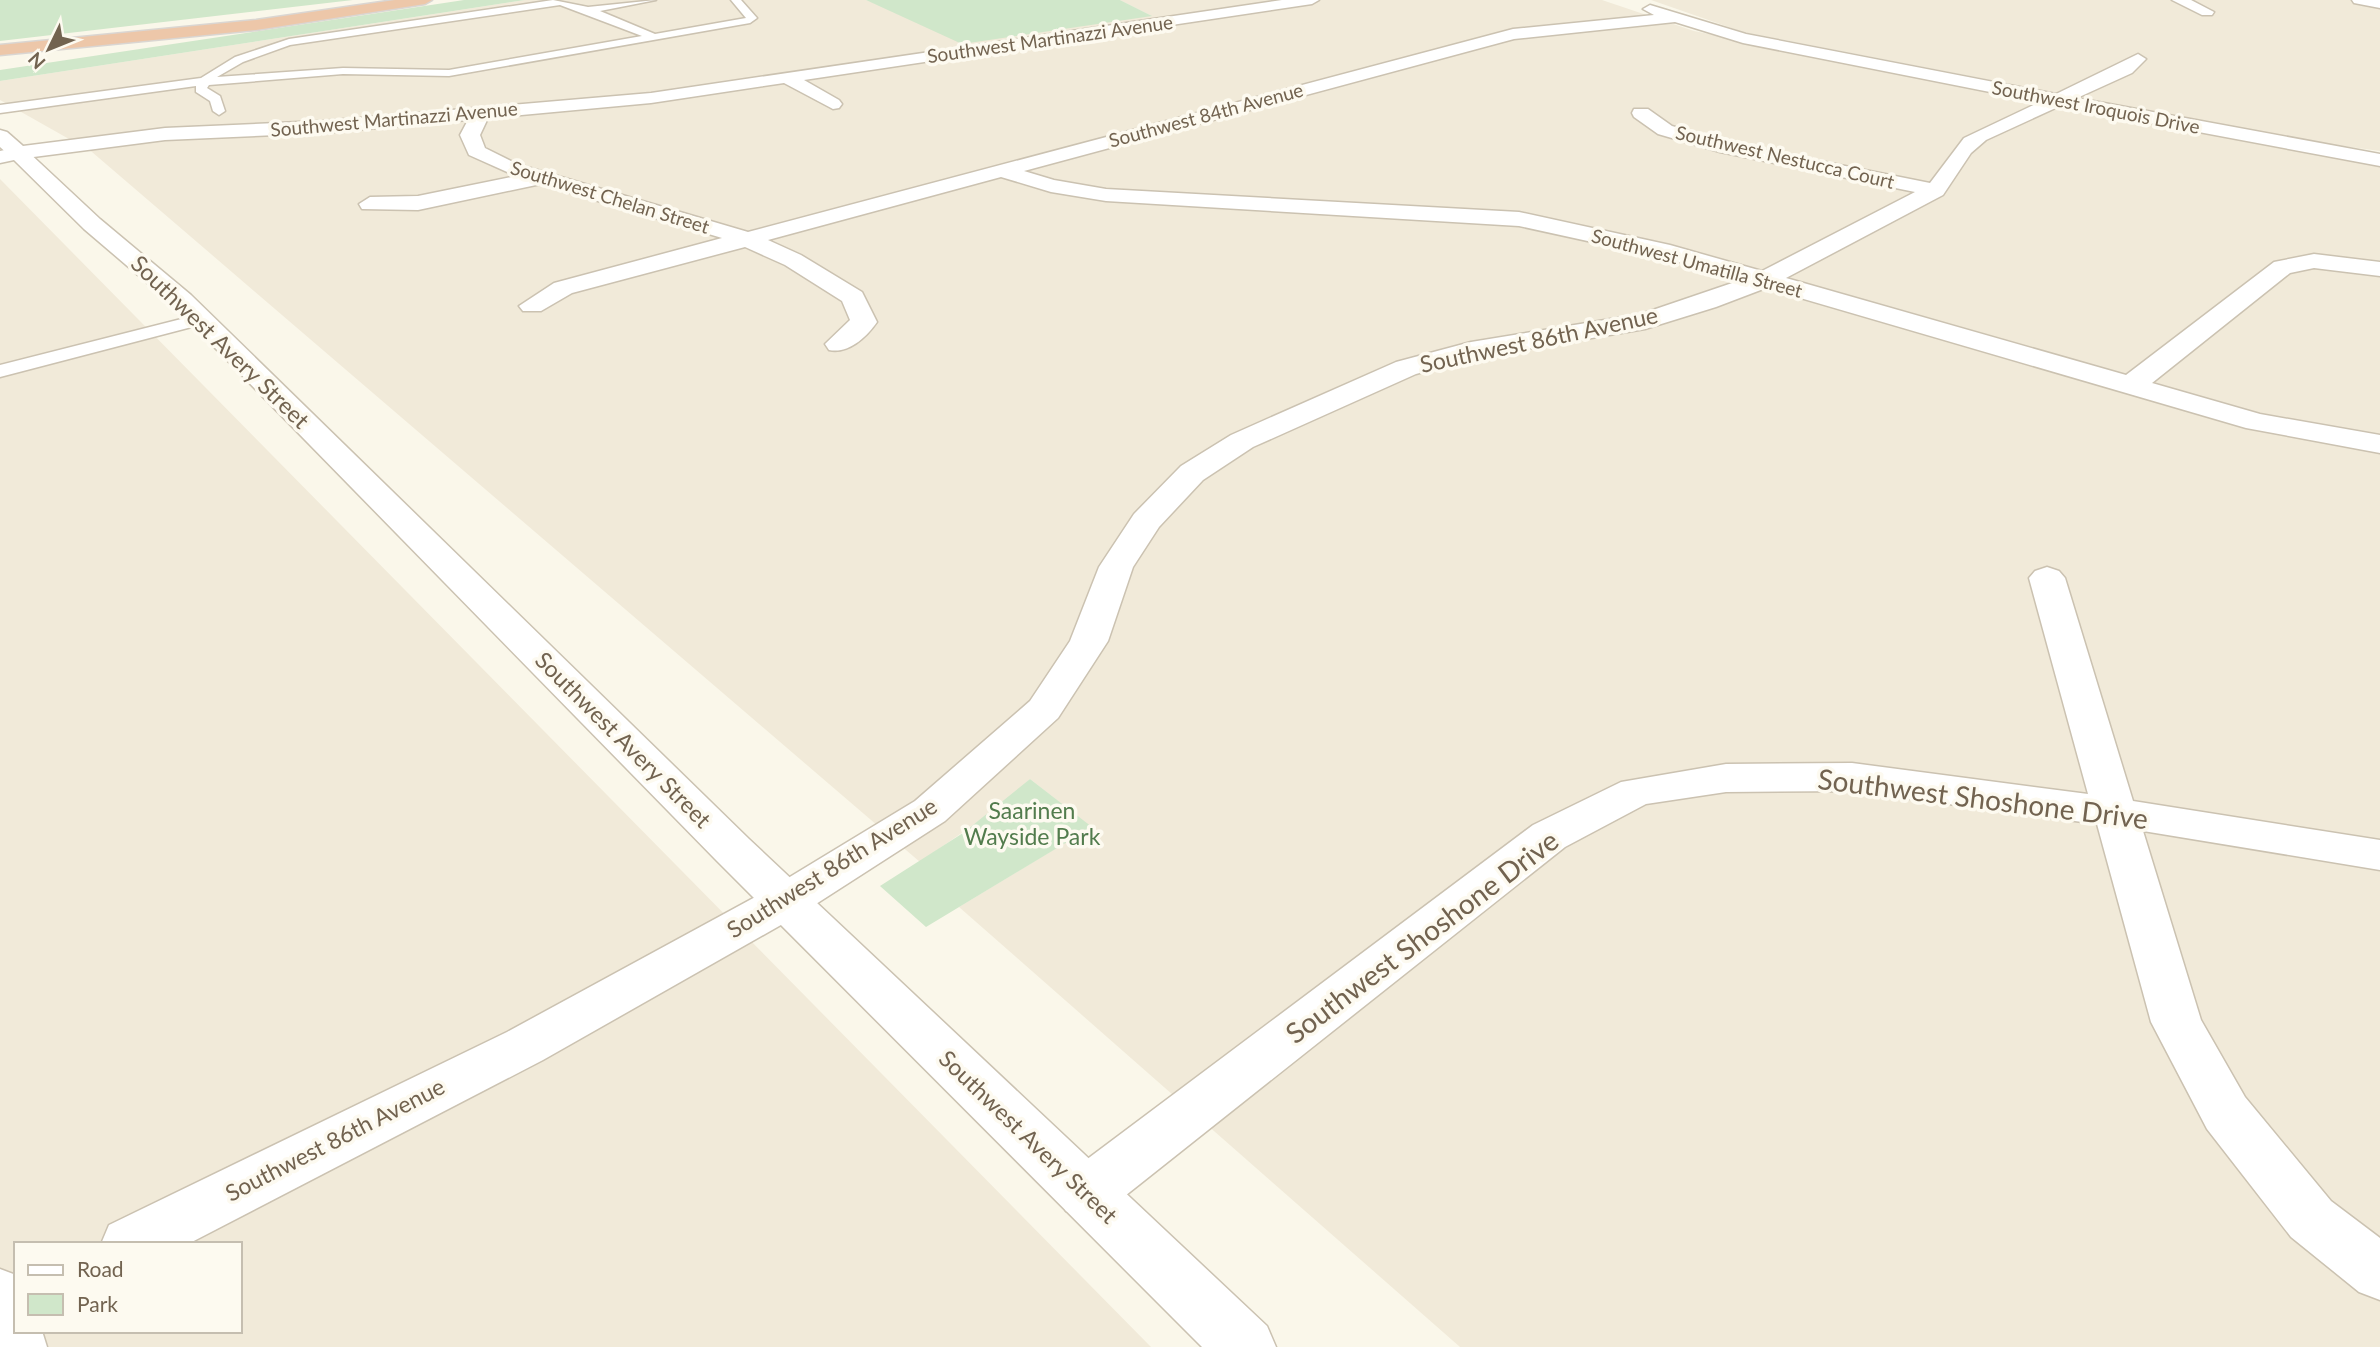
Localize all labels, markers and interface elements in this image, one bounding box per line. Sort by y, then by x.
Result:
street label: Southwest Martinazzi Avenue [926,10,1174,67]
north arrow [14,14,84,84]
text: N [23,48,50,74]
street label: Southwest Iroquois Drive [1990,75,2202,138]
street label: Southwest 84th Avenue [1106,77,1306,152]
street label: Southwest Martinazzi Avenue [269,96,519,141]
street label: Southwest Nestucca Court [1674,120,1897,193]
street label: Southwest Chelan Street [508,155,712,238]
street label: Southwest Umatilla Street [1589,223,1805,302]
street label: Southwest Avery Street [126,249,316,434]
street label: Southwest 86th Avenue [1417,300,1660,378]
street label: Southwest Avery Street [530,646,718,834]
street label: Southwest Shoshone Drive [1816,761,2150,835]
street label: Southwest 86th Avenue [721,791,942,943]
park label: Saarinen Wayside Park [964,796,1101,850]
street label: Southwest Shoshone Drive [1278,823,1564,1050]
street label: Southwest Avery Street [934,1044,1124,1229]
street label: Southwest 86th Avenue [220,1072,449,1207]
legend [14,1242,242,1333]
text: Road [77,1256,124,1281]
text: Park [77,1291,118,1316]

